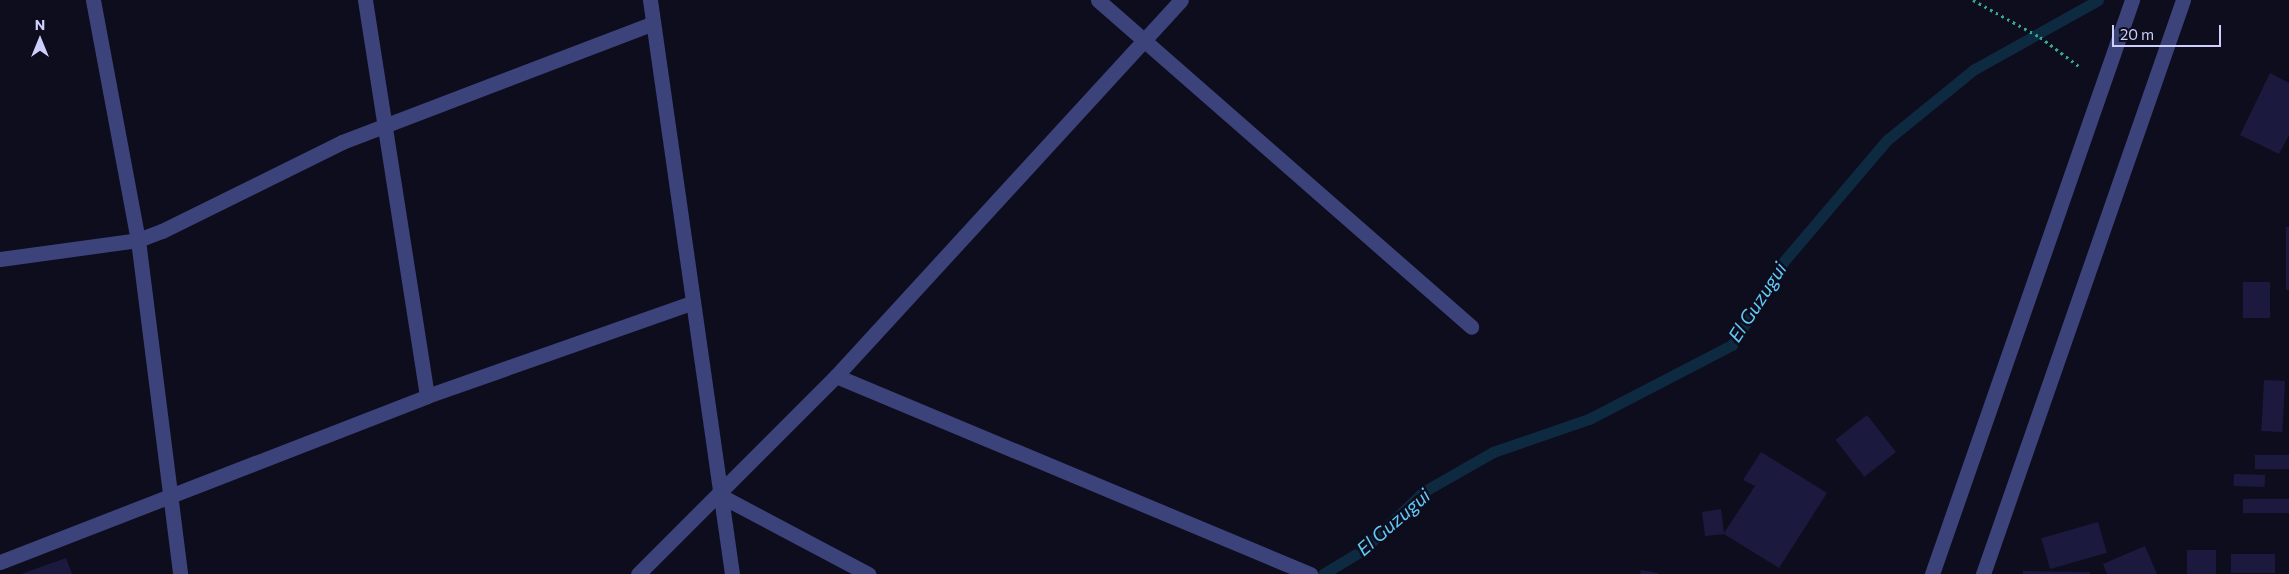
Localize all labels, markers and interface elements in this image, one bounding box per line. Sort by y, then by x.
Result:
north arrow [15,15,65,65]
scale bar [2114,15,2223,47]
text: N [35,16,45,33]
text: 20 m [2120,25,2154,43]
water label: El Guzugui [1723,258,1791,346]
water label: El Guzugui [1352,484,1434,560]

